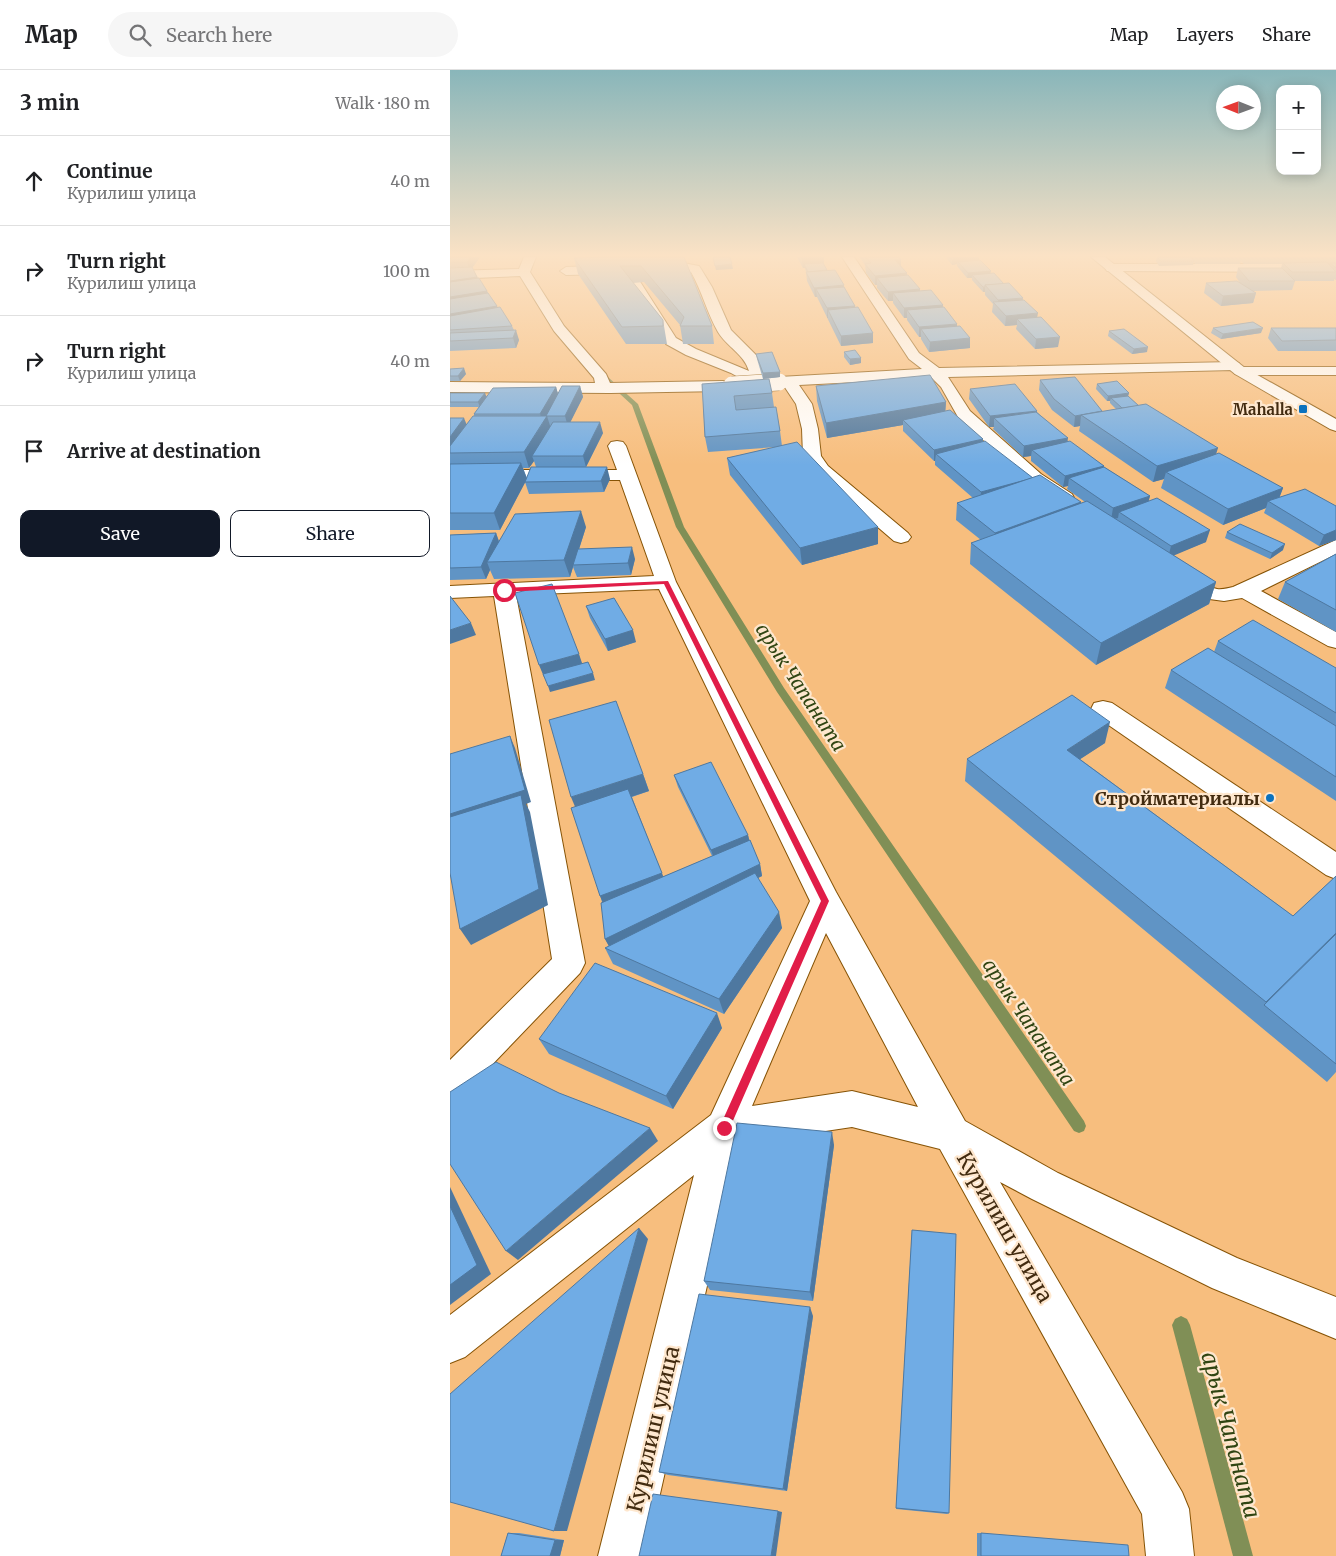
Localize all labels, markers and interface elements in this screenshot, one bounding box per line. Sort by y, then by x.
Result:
search box [108,12,458,57]
text: Map [25,19,78,50]
icon: search [126,21,154,49]
text: Search here [166,23,272,47]
text: Map [1110,23,1148,46]
text: Layers [1176,23,1234,46]
text: Share [1262,23,1311,46]
north arrow [1216,85,1261,130]
map controls [1276,85,1321,175]
button: + [1276,85,1321,130]
text: 3 min [20,89,79,116]
text: Walk · 180 m [335,93,430,113]
button: − [1276,130,1321,175]
text: Continue [67,159,153,183]
icon: ahead [20,167,48,195]
text: 40 m [390,171,430,191]
text: Курилиш улица [67,183,196,203]
text: Turn right [67,249,166,273]
icon: right [20,257,48,285]
text: 100 m [383,261,430,281]
text: Курилиш улица [67,273,196,293]
text: Turn right [67,339,166,363]
icon: right [20,347,48,375]
text: 40 m [390,351,430,371]
text: Курилиш улица [67,363,196,383]
place label: Mahalla [1233,400,1294,419]
marker: Mahalla [1297,403,1309,415]
icon: arrive [20,437,48,465]
text: Arrive at destination [67,439,261,463]
button: Save [20,510,220,557]
button: Share [230,510,430,557]
route start [493,579,516,602]
water label: арык Чапаната [751,618,851,756]
place label: Стройматериалы [1095,787,1260,810]
marker: Стройматериалы [1264,792,1276,804]
water label: арык Чапаната [978,954,1080,1090]
route end [713,1117,736,1140]
street label: Курилиш улица [951,1147,1059,1307]
street label: Курилиш улица [621,1343,685,1515]
water label: арык Чапаната [1195,1349,1267,1521]

